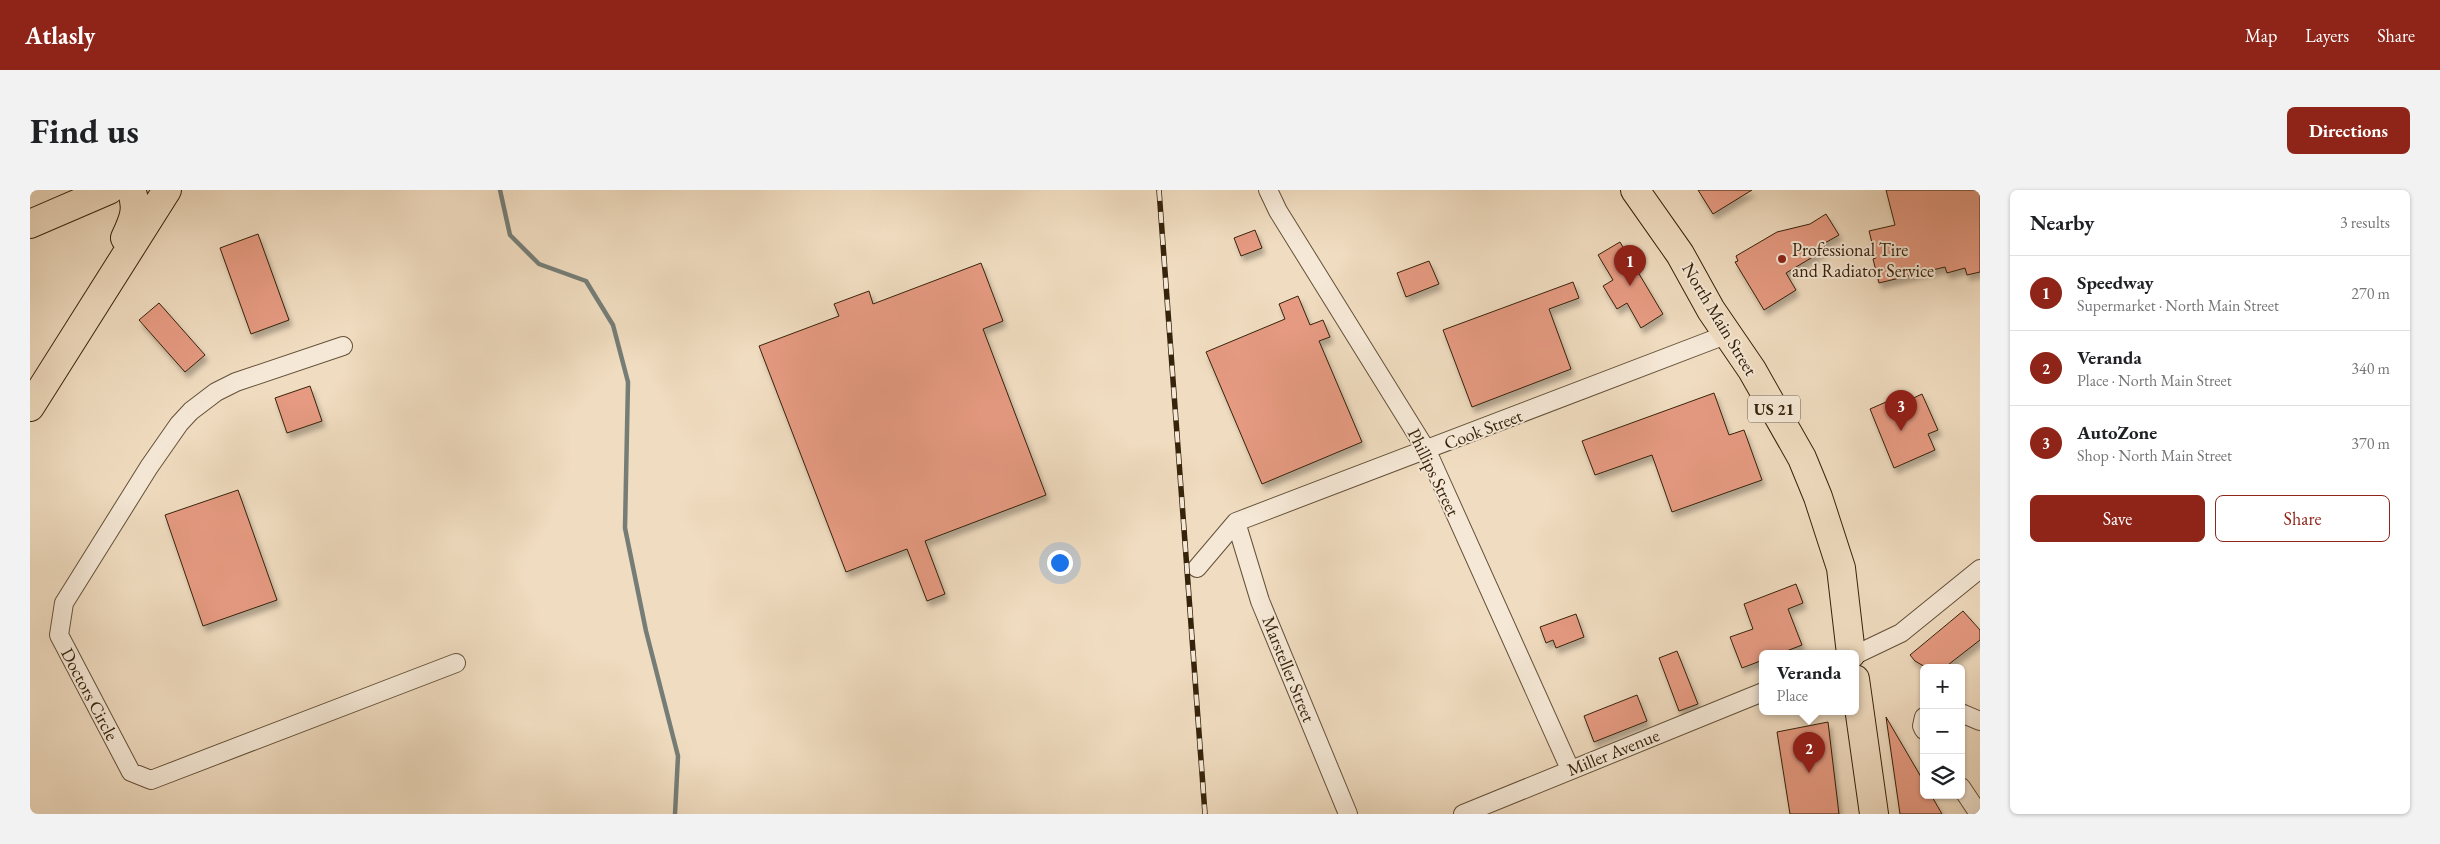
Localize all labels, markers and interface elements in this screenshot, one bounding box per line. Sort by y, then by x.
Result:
text: Atlasly [25,20,95,51]
text: Map [2245,24,2277,47]
text: Layers [2305,24,2349,47]
text: Share [2377,24,2415,47]
button: Directions [2287,107,2410,154]
text: Find us [30,108,139,153]
text: Nearby [2030,209,2094,236]
text: 3 results [2340,212,2390,233]
place label: Professional Tire and Radiator Service [1792,238,1934,282]
pin: 1 [1614,245,1646,286]
marker: Professional Tire and Radiator Service [1776,253,1788,265]
street label: North Main Street [1677,258,1763,380]
text: Speedway [2077,270,2154,295]
text: 1 [2042,283,2050,304]
text: 270 m [2351,283,2390,304]
text: Supermarket · North Main Street [2077,295,2279,316]
text: Veranda [2077,345,2142,370]
text: 2 [2042,358,2050,379]
text: 340 m [2351,358,2390,379]
text: Place · North Main Street [2077,370,2232,391]
pin: 3 [1885,390,1917,431]
road number: US 21 [1748,395,1800,422]
street label: Cook Street [1441,403,1526,454]
text: AutoZone [2077,420,2157,445]
street label: Phillips Street [1403,424,1465,520]
text: 3 [2042,433,2050,454]
text: 370 m [2351,433,2390,454]
text: Shop · North Main Street [2077,445,2232,466]
button: Save [2030,495,2205,542]
button: Share [2215,495,2390,542]
your location [1047,550,1073,576]
street label: Marsteller Street [1257,613,1321,726]
street label: Doctors Circle [56,644,124,744]
popup [1759,650,1859,715]
text: Veranda [1777,660,1841,685]
map controls [1920,664,1965,799]
button: + [1920,664,1965,709]
text: Place [1777,685,1808,706]
button: − [1920,709,1965,754]
street label: Miller Avenue [1563,723,1663,781]
pin: 2 [1793,732,1825,773]
button: layers [1920,754,1965,799]

